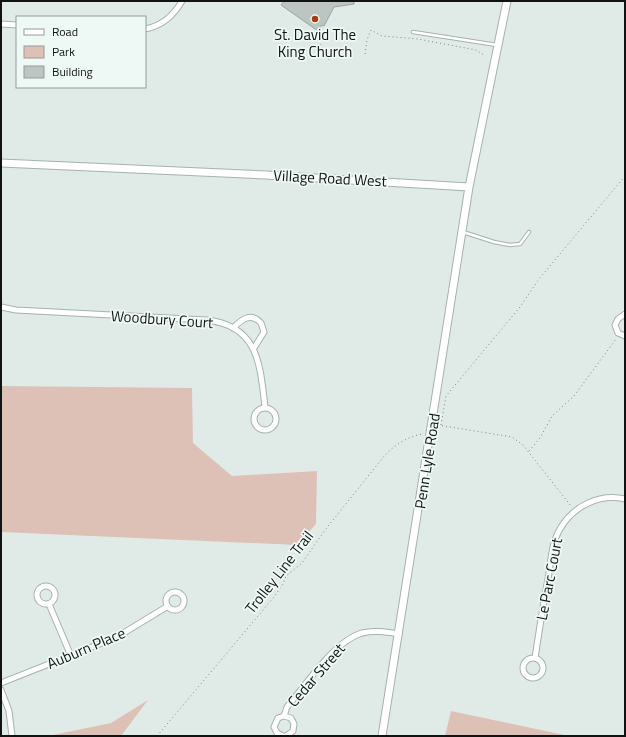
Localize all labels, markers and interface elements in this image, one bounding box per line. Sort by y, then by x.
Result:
marker: St. David The King Church [310,14,320,24]
legend [16,16,146,88]
text: Road [52,22,78,41]
place label: St. David The King Church [274,23,356,63]
text: Park [52,42,75,61]
text: Building [52,62,93,81]
street label: Village Road West [273,164,388,192]
street label: Woodbury Court [110,304,215,334]
street label: Penn Lyle Road [408,412,446,510]
street label: Trolley Line Trail [239,526,319,618]
street label: Le Parc Court [530,535,568,622]
street label: Auburn Place [43,621,129,675]
street label: Cedar Street [282,637,351,712]

